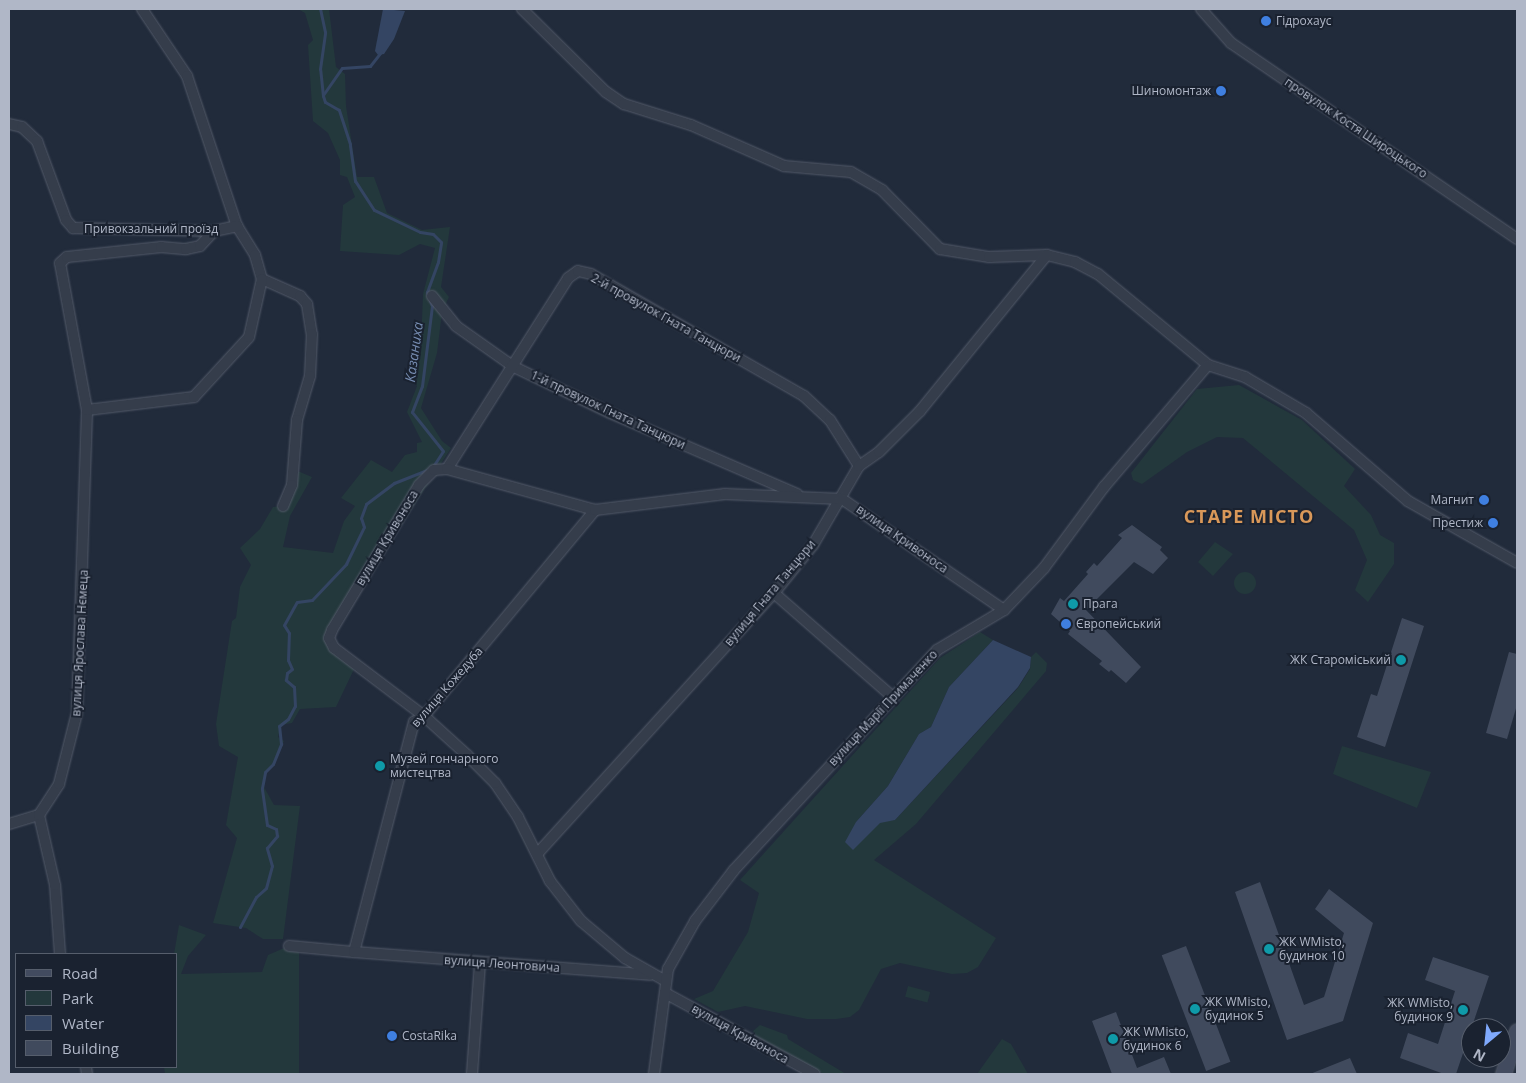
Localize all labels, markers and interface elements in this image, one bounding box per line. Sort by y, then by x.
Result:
place label: Гідрохаус [1276,14,1331,28]
marker: Гідрохаус [1260,15,1272,27]
street label: провулок Костя Широцького [1282,75,1430,181]
place label: Шиномонтаж [1131,84,1211,98]
marker: Шиномонтаж [1215,85,1227,97]
street label: Привокзальний проїзд [84,222,218,236]
street label: 2-й провулок Гната Танцюри [589,271,743,365]
water label: Казаниха [401,321,427,383]
street label: 1-й провулок Гната Танцюри [528,368,688,452]
street label: вулиця Кривоноса [353,488,421,588]
place label: Магнит [1430,493,1474,507]
marker: Магнит [1478,494,1490,506]
street label: вулиця Кривоноса [854,502,950,576]
district label: СТАРЕ МІСТО [1182,505,1316,527]
place label: Престиж [1432,516,1483,530]
marker: Престиж [1487,517,1499,529]
street label: вулиця Гната Танцюри [721,537,819,649]
street label: вулиця Ярослава Нємеца [69,569,91,717]
place label: Прага [1083,597,1118,611]
marker: Прага [1067,598,1079,610]
place label: Європейський [1076,617,1161,631]
marker: Європейський [1060,618,1072,630]
street label: вулиця Кожедуба [408,644,486,730]
street label: вулиця Марії Примаченко [826,647,940,769]
place label: ЖК Староміський [1290,653,1391,667]
marker: ЖК Староміський [1395,654,1407,666]
place label: Музей гончарного мистецтва [390,752,499,780]
marker: Музей гончарного мистецтва [374,760,386,772]
place label: ЖК WMisto, будинок 10 [1279,935,1345,963]
marker: ЖК WMisto, будинок 10 [1263,943,1275,955]
legend [15,953,178,1068]
street label: вулиця Леонтовича [444,953,560,975]
text: Road [62,963,98,983]
text: Park [62,988,93,1008]
place label: ЖК WMisto, будинок 5 [1205,995,1271,1023]
place label: ЖК WMisto, будинок 9 [1387,996,1453,1024]
street label: вулиця Кривоноса [689,1001,791,1067]
marker: ЖК WMisto, будинок 5 [1189,1003,1201,1015]
marker: ЖК WMisto, будинок 9 [1457,1004,1469,1016]
text: Water [62,1013,104,1033]
north arrow [1461,1018,1511,1068]
place label: ЖК WMisto, будинок 6 [1123,1025,1189,1053]
place label: CostaRika [402,1029,457,1043]
marker: CostaRika [386,1030,398,1042]
marker: ЖК WMisto, будинок 6 [1107,1033,1119,1045]
text: Building [62,1038,119,1058]
text: N [1470,1045,1489,1067]

